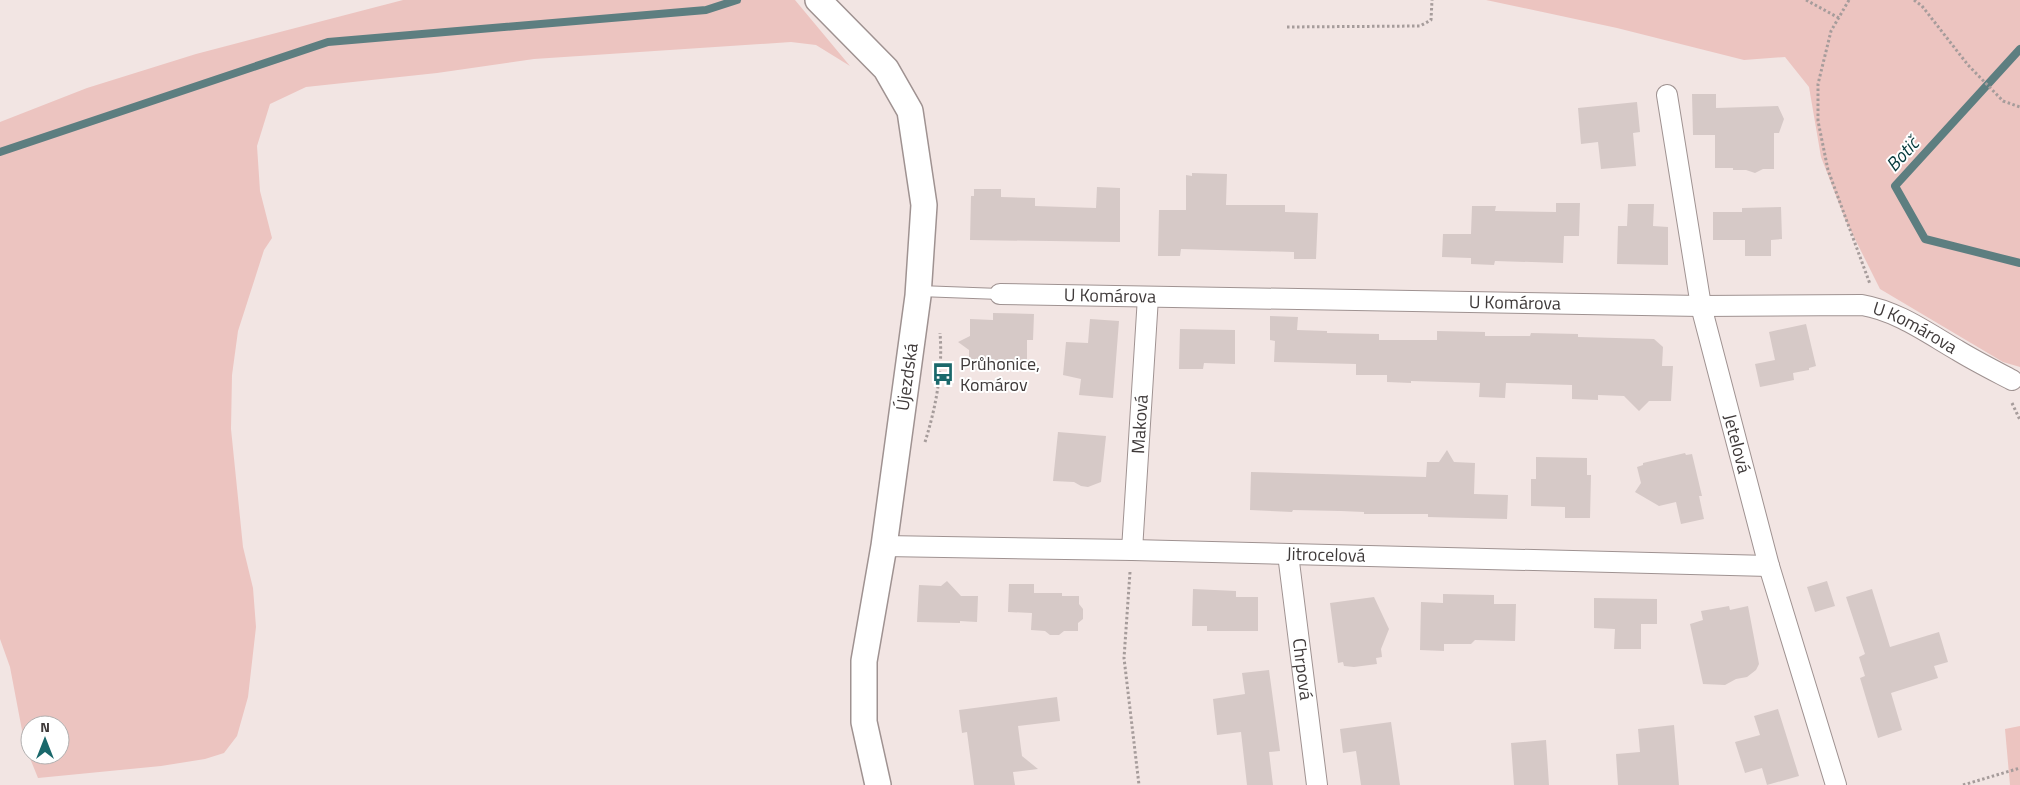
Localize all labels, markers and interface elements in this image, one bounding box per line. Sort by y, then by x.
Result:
water label: Botič [1878,127,1927,177]
street label: U Komárova [1064,281,1156,310]
street label: U Komárova [1469,288,1561,317]
street label: U Komárova [1870,294,1963,360]
street label: Újezdská [888,341,925,413]
place label: Průhonice, Komárov [960,350,1040,398]
bus stop icon: Průhonice, Komárov [930,361,956,387]
street label: Maková [1124,394,1155,455]
street label: Jetelová [1717,411,1758,476]
street label: Jitrocelová [1286,540,1366,569]
street label: Chrpová [1286,637,1320,702]
north arrow [20,715,70,765]
text: N [40,716,50,737]

